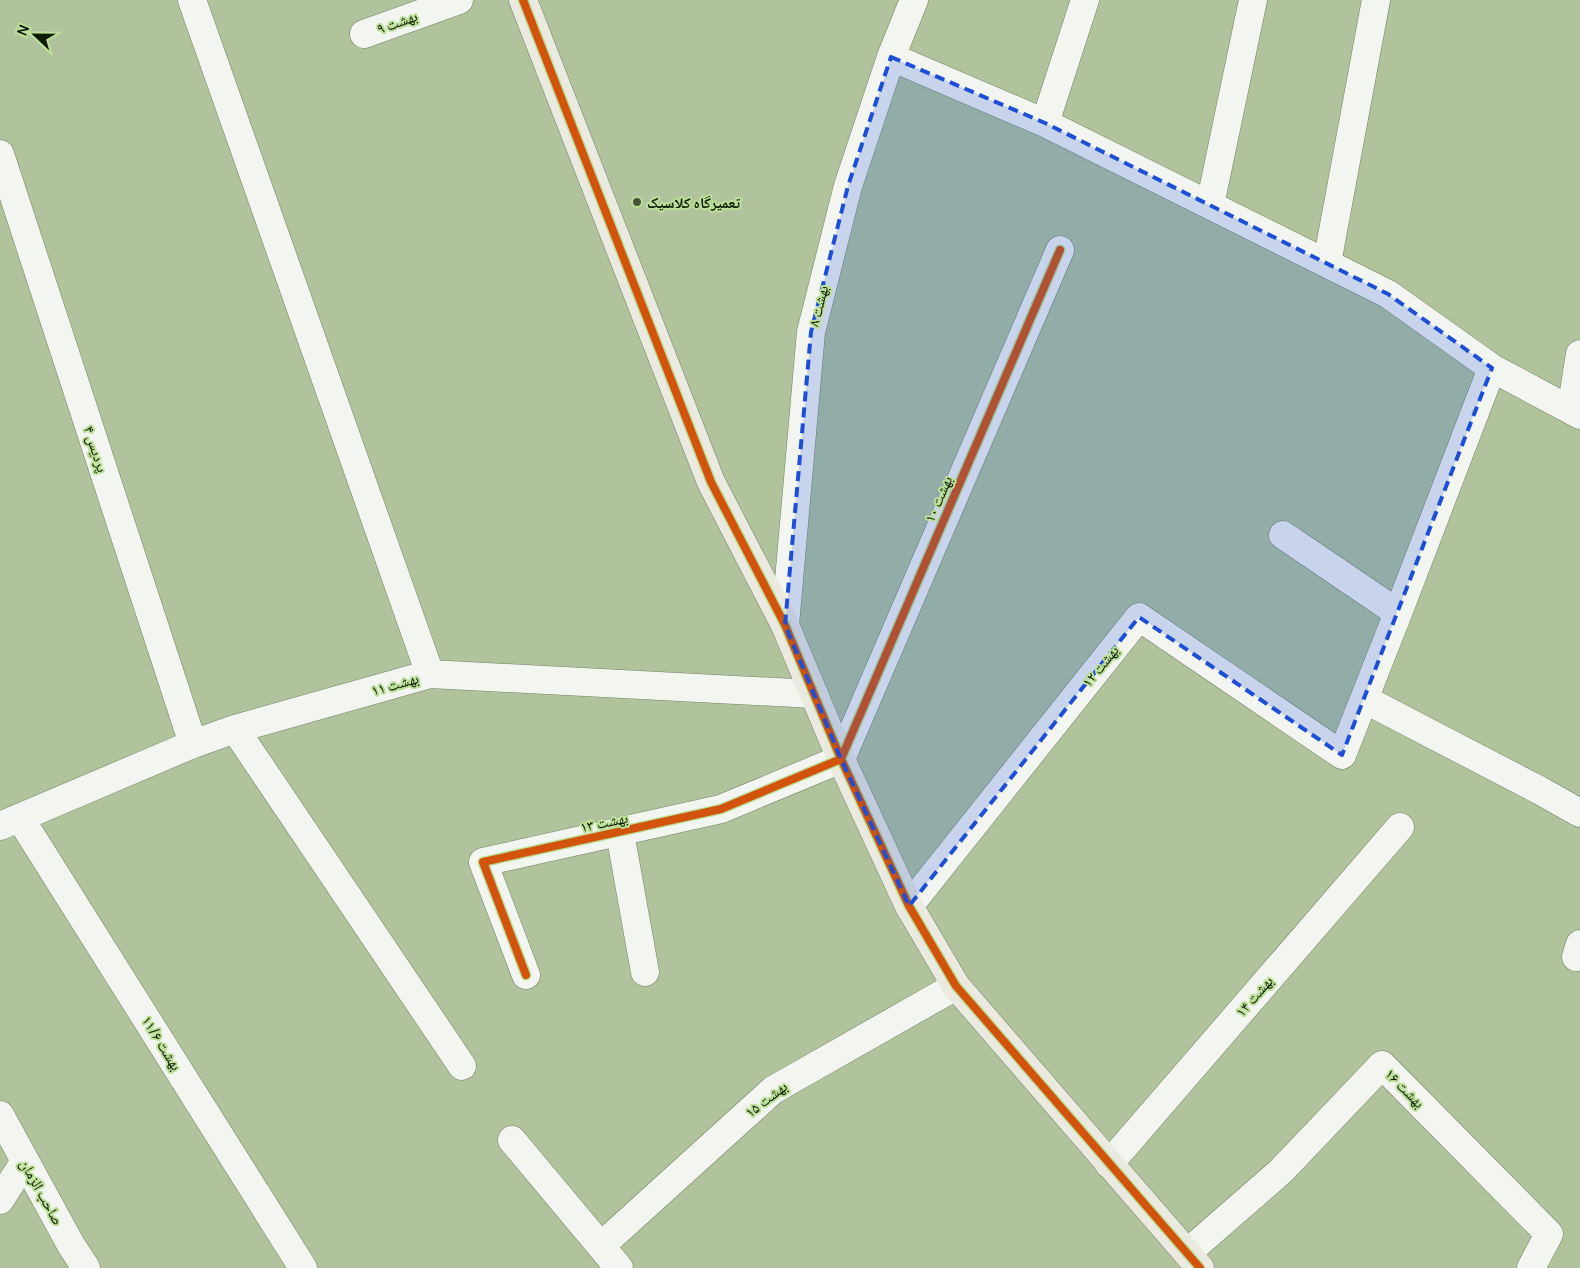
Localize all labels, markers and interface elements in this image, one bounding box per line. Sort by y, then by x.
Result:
street label: بهشت ۹ [374,5,420,39]
north arrow [10,10,60,60]
text: N [12,22,33,38]
place label: تعمیرگاه کلاسیک [647,192,740,213]
marker: تعمیرگاه کلاسیک [631,196,643,208]
street label: بهشت ۸ [803,283,833,329]
street label: پردیس ۴ [79,423,113,475]
street label: بهشت ۱۰ [919,473,957,525]
street label: بهشت ۱۲ [1077,641,1123,691]
street label: بهشت ۱۱ [369,667,421,701]
street label: بهشت ۱۳ [578,807,630,837]
street label: بهشت ۱۴ [1230,971,1278,1021]
street label: بهشت ۱۱/۶ [137,1012,187,1074]
street label: بهشت ۱۶ [1380,1063,1430,1113]
street label: بهشت ۱۵ [740,1076,792,1122]
street label: صاحب الزمان [15,1155,69,1229]

